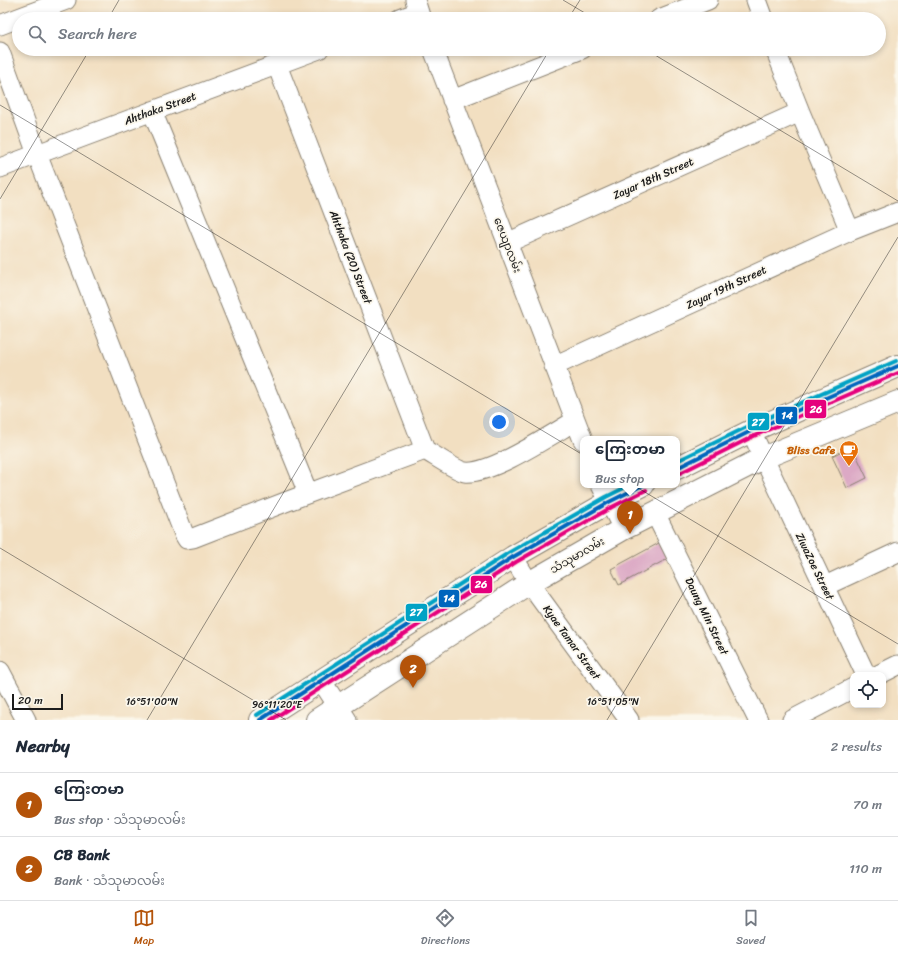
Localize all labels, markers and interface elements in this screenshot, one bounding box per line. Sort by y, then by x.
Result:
search box [12,12,886,56]
text: Search here [58,21,137,47]
icon: search [26,23,48,45]
street label: Ahthaka Street [121,87,199,131]
street label: Zayar 18th Street [610,152,697,205]
street label: Ahthaka (20) Street [324,207,377,307]
street label: ဇေယျာလမ်း [488,215,527,276]
street label: Zayar 19th Street [683,260,770,314]
line badge: 26 [804,399,827,419]
text: 26 [809,400,822,419]
line badge: 14 [775,406,798,425]
text: 14 [781,406,793,425]
your location [489,412,509,432]
line badge: 27 [747,412,770,431]
text: 27 [751,413,766,432]
popup [580,436,680,488]
text: ကြေးတမာ [595,436,665,462]
cafe icon: Bliss Cafe [838,439,860,467]
place label: Bliss Cafe [787,441,836,460]
text: Bus stop [595,467,644,490]
pin: 1 [617,501,643,534]
street label: ZiwaZoe Street [790,529,839,604]
street label: သံသုမာလမ်း [546,532,609,579]
street label: Daung Min Street [679,574,734,659]
line badge: 26 [470,575,493,594]
text: 26 [474,575,487,594]
line badge: 14 [438,589,460,608]
text: 14 [443,589,455,608]
street label: Kyae Tamar Street [538,601,606,684]
line badge: 27 [405,603,428,622]
text: 27 [409,603,424,622]
pin: 2 [400,655,426,688]
map controls [850,672,886,708]
button: locate [850,672,886,708]
text: 20 m [18,691,43,710]
scale bar [12,692,63,711]
text: 16°51'00"N [126,693,178,711]
text: 16°51'05"N [587,693,639,711]
text: 96°11'20"E [252,696,304,714]
text: Nearby [16,731,70,761]
text: 2 results [831,735,882,758]
text: ကြေးတမာ [54,776,124,802]
text: 1 [26,793,32,816]
text: 70 m [853,793,882,816]
text: Bus stop · သံသုမာလမ်း [54,808,185,831]
text: CB Bank [54,842,110,868]
text: 2 [25,857,33,880]
text: 110 m [849,857,882,880]
text: Bank · သံသုမာလမ်း [54,869,165,892]
tab: Map [133,907,155,950]
tab: Directions [421,907,470,950]
tab: Saved [736,907,765,950]

